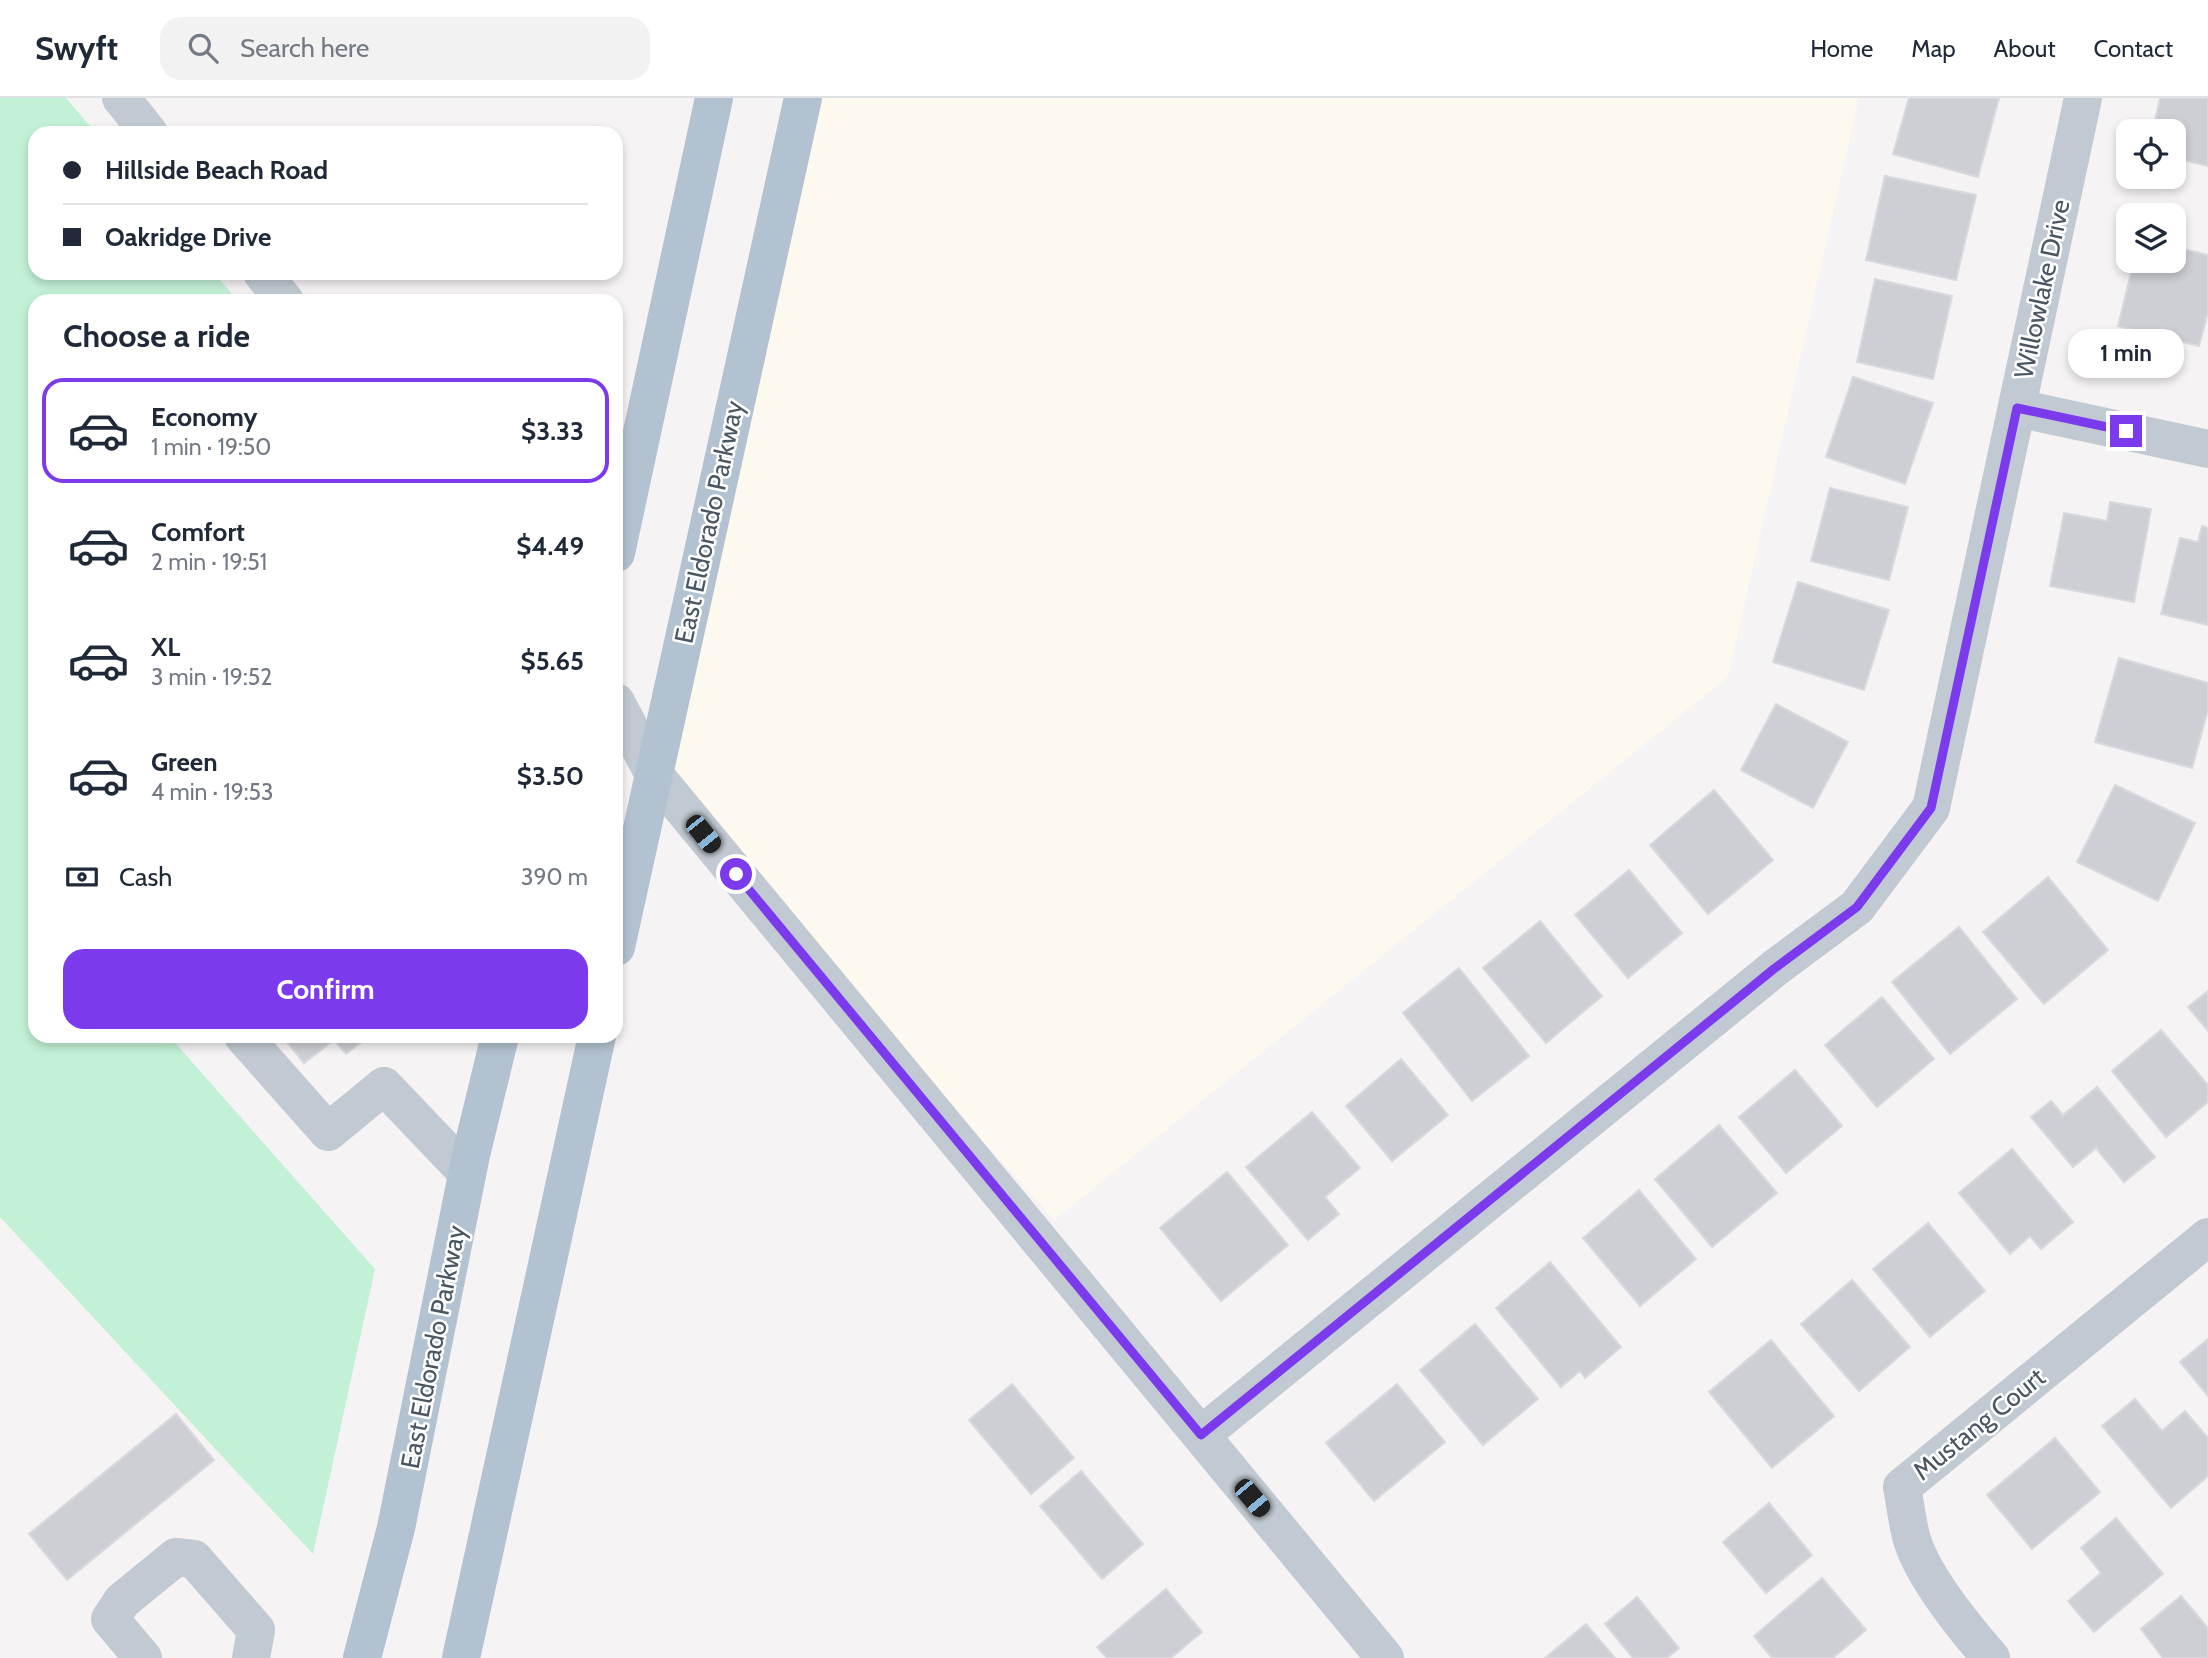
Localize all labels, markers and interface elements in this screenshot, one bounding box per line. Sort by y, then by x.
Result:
search box [160,17,650,80]
text: Swyft [35,28,118,68]
icon: search [184,29,222,67]
text: Search here [240,32,369,64]
text: Home [1810,34,1873,63]
text: Map [1911,34,1956,63]
text: About [1994,34,2056,63]
text: Contact [2094,34,2173,63]
map controls [2116,119,2186,273]
button: locate [2116,119,2186,189]
text: Hillside Beach Road [105,154,328,186]
street label: Willowlake Drive [2007,197,2077,381]
button: layers [2116,203,2186,273]
text: Oakridge Drive [105,221,271,253]
text: Choose a ride [63,316,250,355]
callout: 1 min [2068,330,2184,378]
text: 1 min [2100,339,2152,367]
street label: East Eldorado Parkway [668,398,750,646]
icon: car [67,399,130,462]
text: Economy [151,401,257,433]
text: $3.33 [521,415,584,447]
route end [2110,415,2142,447]
text: 1 min · 19:50 [151,433,271,461]
icon: car [67,514,130,577]
text: Comfort [151,516,245,548]
text: $4.49 [516,530,584,562]
text: 2 min · 19:51 [151,548,267,576]
icon: car [67,629,130,692]
text: XL [151,631,180,663]
text: $5.65 [521,645,584,677]
text: 3 min · 19:52 [151,663,272,691]
icon: car [67,744,130,807]
text: Green [151,746,218,778]
text: $3.50 [517,760,584,792]
text: 4 min · 19:53 [151,778,273,806]
car [682,811,725,857]
icon: cash [63,858,101,896]
route start [720,858,752,890]
text: Cash [119,861,172,893]
text: 390 m [521,863,588,891]
button: Confirm [63,949,588,1029]
street label: East Eldorado Parkway [394,1223,472,1471]
street label: Mustang Court [1907,1361,2052,1487]
car [1231,1475,1274,1521]

